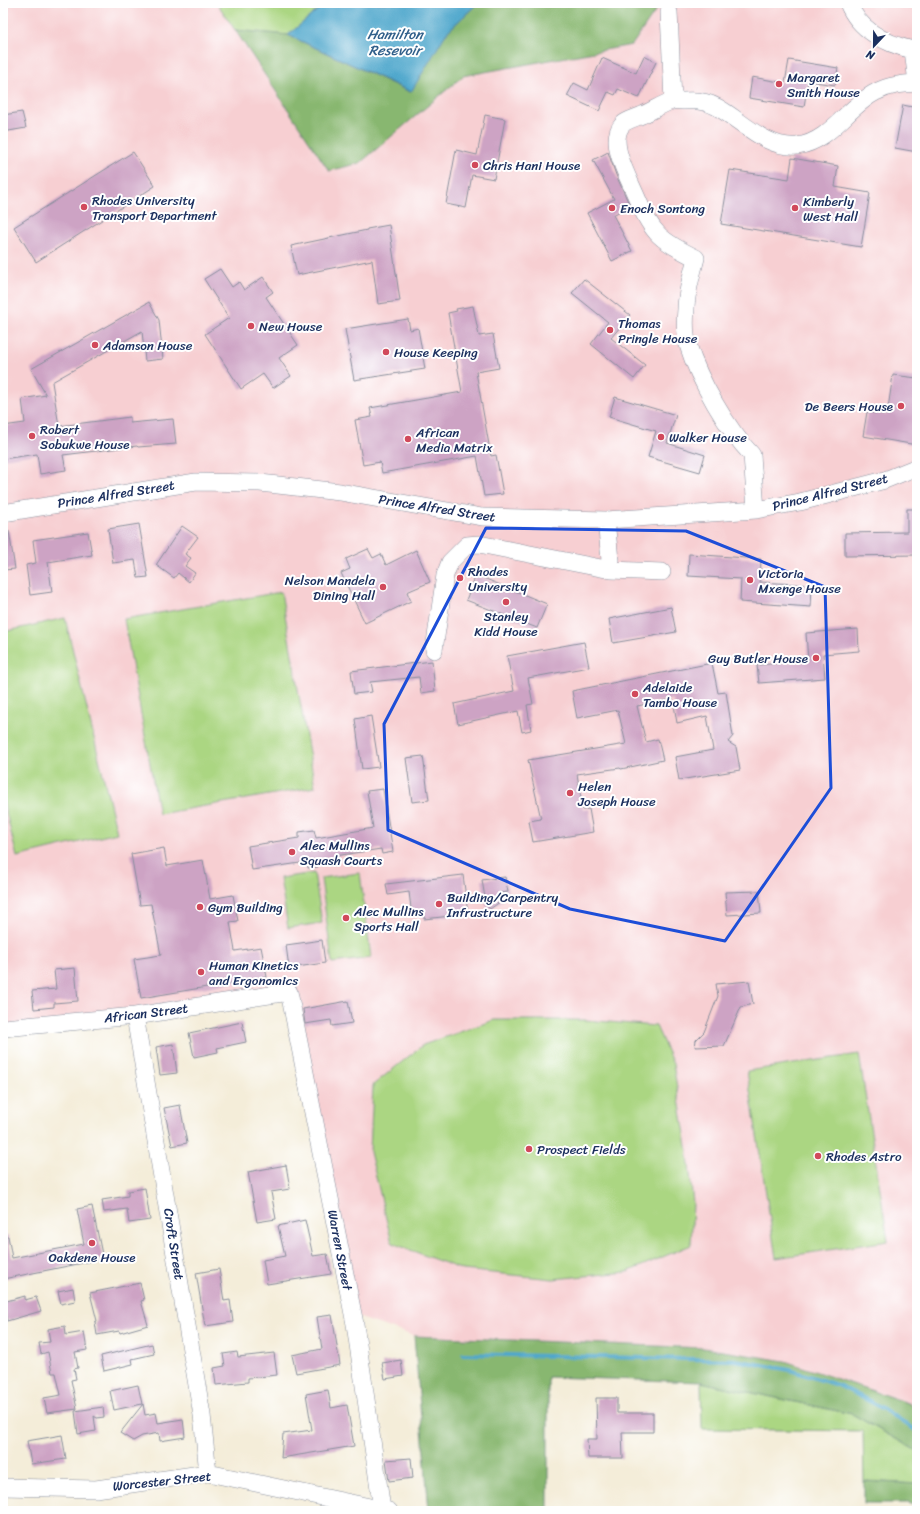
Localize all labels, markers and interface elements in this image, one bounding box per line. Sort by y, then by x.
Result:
water label: Hamilton Resevoir [367,22,424,63]
north arrow [854,26,894,66]
text: N [863,44,878,65]
place label: Margaret Smith House [787,66,860,104]
marker: Margaret Smith House [774,79,784,89]
place label: Chris Hani House [483,154,580,177]
marker: Chris Hani House [470,160,480,170]
place label: Rhodes University Transport Department [92,189,217,227]
place label: Kimberly West Hall [803,190,858,228]
place label: Enoch Sontong [620,197,705,220]
marker: Rhodes University Transport Department [79,202,89,212]
marker: Enoch Sontong [607,203,617,213]
marker: Kimberly West Hall [790,203,800,213]
place label: Thomas Pringle House [618,312,698,350]
place label: New House [259,315,323,338]
marker: New House [246,321,256,331]
marker: Thomas Pringle House [605,325,615,335]
place label: Adamson House [102,334,193,357]
marker: Adamson House [90,340,100,350]
place label: House Keeping [394,341,478,364]
marker: House Keeping [381,347,391,357]
place label: De Beers House [805,395,893,418]
marker: De Beers House [896,401,906,411]
place label: Robert Sobukwe House [40,418,129,456]
place label: African Media Matrix [415,421,493,459]
place label: Walker House [669,426,747,449]
marker: Robert Sobukwe House [27,431,37,441]
marker: Walker House [656,432,666,442]
marker: African Media Matrix [403,434,413,444]
street label: Prince Alfred Street [770,466,890,517]
street label: Prince Alfred Street [56,473,177,515]
street label: Prince Alfred Street [377,487,498,529]
place label: Rhodes University [468,560,528,598]
place label: Victoria Mxenge House [758,562,841,600]
place label: Nelson Mandela Dining Hall [285,569,375,607]
marker: Rhodes University [455,573,465,583]
marker: Victoria Mxenge House [745,575,755,585]
marker: Nelson Mandela Dining Hall [378,582,388,592]
marker: Stanley Kidd House [501,597,511,607]
place label: Stanley Kidd House [474,605,538,643]
place label: Guy Butler House [708,647,808,670]
marker: Guy Butler House [811,653,821,663]
place label: Adelaide Tambo House [642,676,717,714]
marker: Adelaide Tambo House [630,689,640,699]
place label: Helen Joseph House [577,775,656,813]
marker: Helen Joseph House [565,788,575,798]
place label: Alec Mullins Squash Courts [299,834,383,872]
marker: Alec Mullins Squash Courts [287,847,297,857]
place label: Building/Carpentry Infrustructure [446,886,559,924]
place label: Gym Building [208,896,283,919]
marker: Building/Carpentry Infrustructure [434,899,444,909]
place label: Alec Mullins Sports Hall [353,900,424,938]
marker: Gym Building [195,902,205,912]
marker: Alec Mullins Sports Hall [341,913,351,923]
place label: Human Kinetics and Ergonomics [209,954,299,992]
marker: Human Kinetics and Ergonomics [196,967,206,977]
street label: African Street [102,996,190,1030]
place label: Prospect Fields [537,1138,626,1161]
marker: Prospect Fields [524,1144,534,1154]
place label: Rhodes Astro [826,1145,902,1168]
marker: Rhodes Astro [813,1151,823,1161]
street label: Croft Street [157,1207,191,1282]
street label: Warren Street [321,1208,359,1293]
marker: Oakdene House [87,1238,97,1248]
place label: Oakdene House [48,1246,136,1269]
street label: Worcester Street [112,1464,213,1498]

